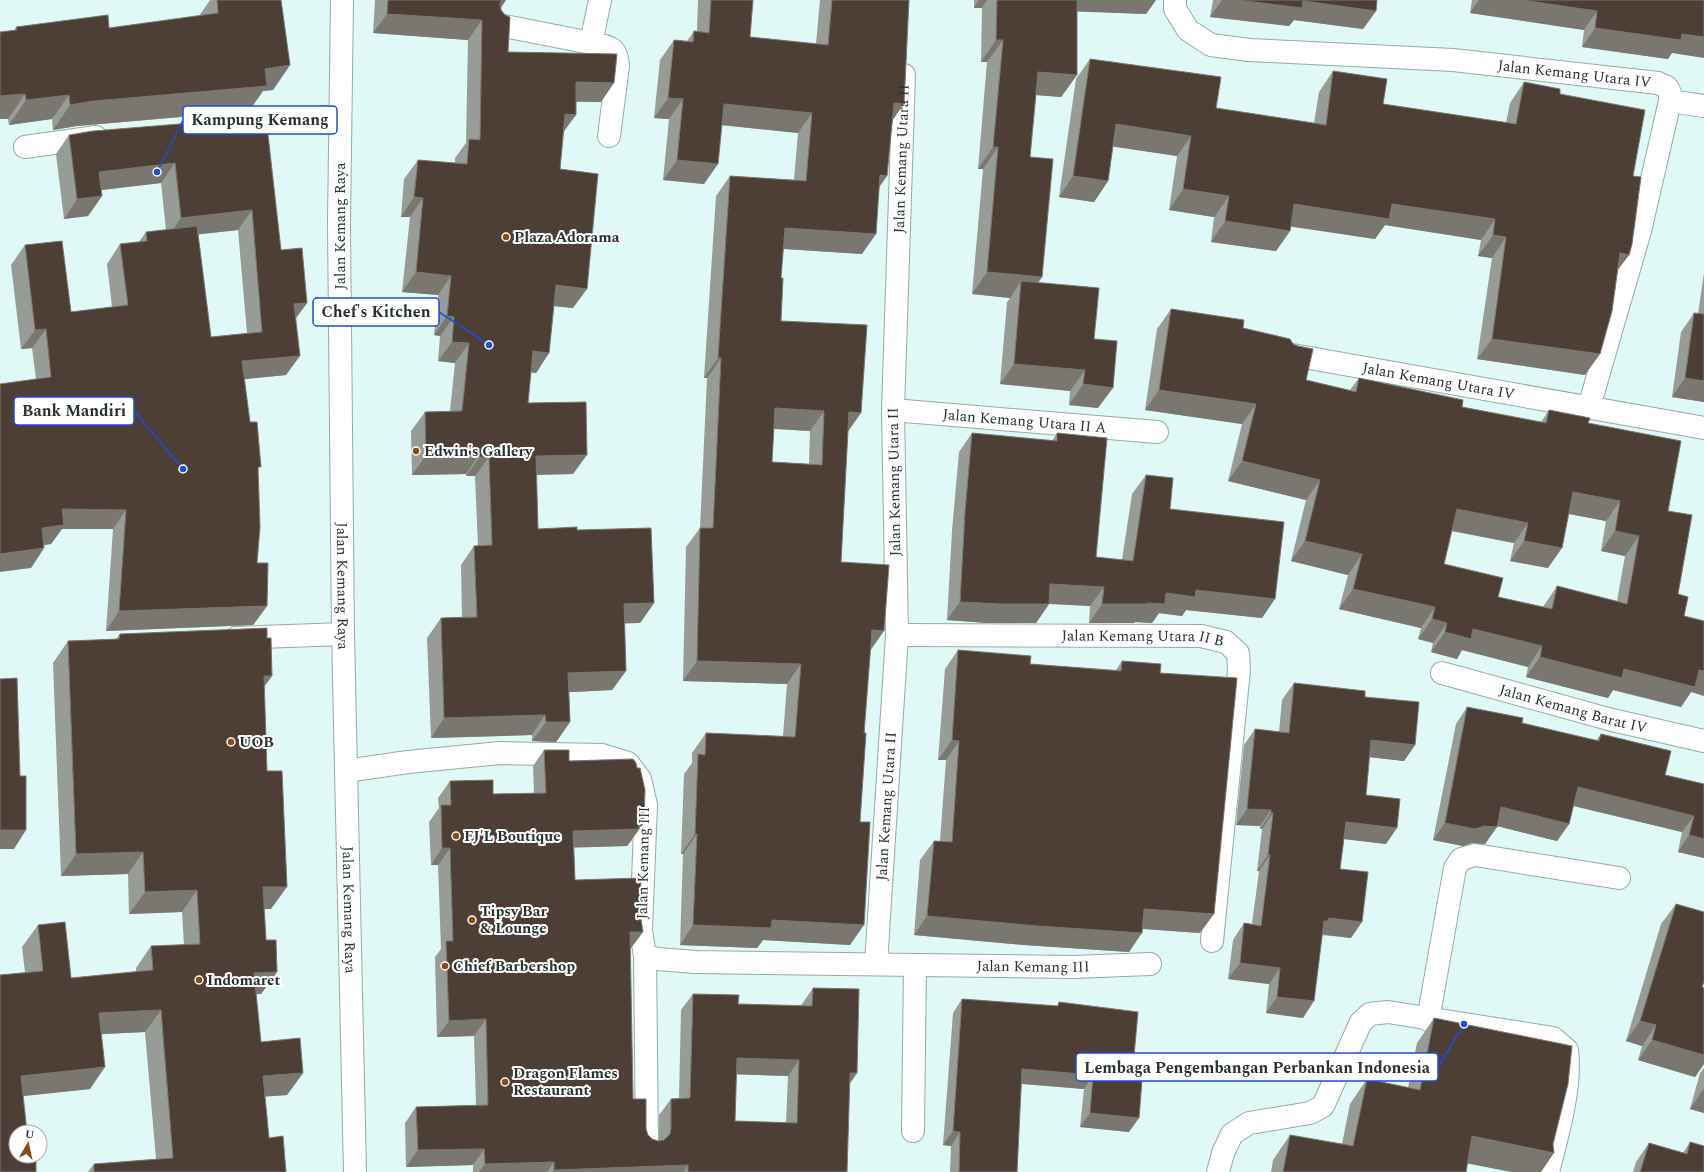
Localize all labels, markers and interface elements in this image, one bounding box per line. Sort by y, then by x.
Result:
street label: Jalan Kemang Utara IV [1496,54,1652,94]
street label: Jalan Kemang Utara II [888,84,916,234]
callout: Kampung Kemang [183,106,337,134]
text: Kampung Kemang [191,108,329,132]
street label: Jalan Kemang Raya [329,162,352,290]
place label: Plaza Adorama [514,226,620,249]
marker: Plaza Adorama [501,232,511,242]
callout: Chef's Kitchen [313,298,439,326]
text: Chef's Kitchen [321,300,431,324]
street label: Jalan Kemang Utara IV [1361,357,1517,406]
callout: Bank Mandiri [14,397,134,425]
text: Bank Mandiri [22,399,126,423]
street label: Jalan Kemang Utara II A [942,403,1107,440]
street label: Jalan Kemang Utara II [882,407,907,557]
place label: Edwin's Gallery [424,440,533,463]
marker: Edwin's Gallery [411,446,421,456]
street label: Jalan Kemang Raya [330,522,354,651]
street label: Jalan Kemang Utara II B [1062,625,1226,653]
street label: Jalan Kemang Barat IV [1497,678,1649,740]
place label: UOB [239,731,274,754]
street label: Jalan Kemang Utara II [870,731,903,881]
marker: UOB [226,737,236,747]
street label: Jalan Kemang III [631,806,656,920]
place label: FJ'L Boutique [464,825,561,848]
marker: FJ'L Boutique [451,831,461,841]
street label: Jalan Kemang Raya [336,846,362,974]
place label: Tipsy Bar & Lounge [480,900,547,940]
marker: Tipsy Bar & Lounge [467,915,477,925]
place label: Chief Barbershop [453,955,575,978]
street label: Jalan Kemang III [976,955,1090,979]
marker: Chief Barbershop [440,961,450,971]
place label: Indomaret [207,969,280,992]
marker: Indomaret [194,975,204,985]
callout: Lembaga Pengembangan Perbankan Indonesia [1076,1053,1438,1081]
text: Lembaga Pengembangan Perbankan Indonesia [1084,1056,1431,1080]
place label: Dragon Flames Restaurant [513,1062,618,1102]
marker: Dragon Flames Restaurant [500,1077,510,1087]
north arrow [8,1124,48,1164]
text: U [24,1126,35,1144]

